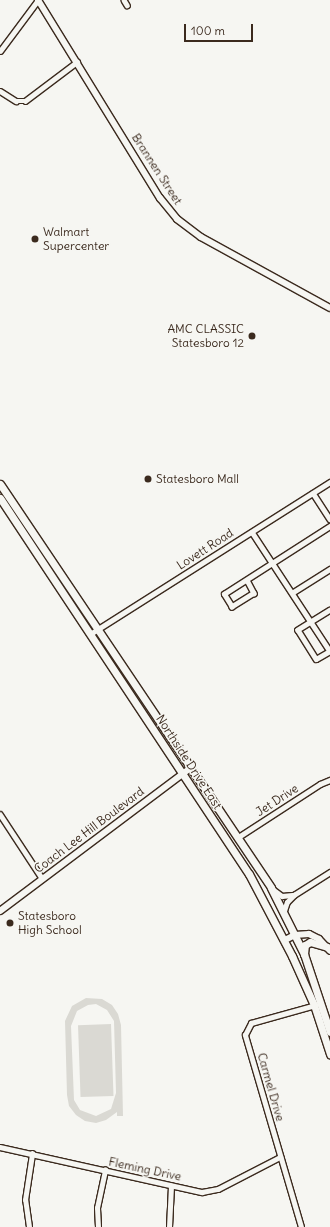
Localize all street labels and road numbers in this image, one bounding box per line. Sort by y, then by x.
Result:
street label: Brannen Street [129,131,185,207]
street label: Lovett Road [174,525,236,573]
street label: Northside Drive East [153,712,225,812]
street label: Jet Drive [253,781,301,819]
street label: Coach Lee Hill Boulevard [31,784,147,876]
street label: Carmel Drive [254,1051,288,1123]
street label: Fleming Drive [107,1154,183,1184]

